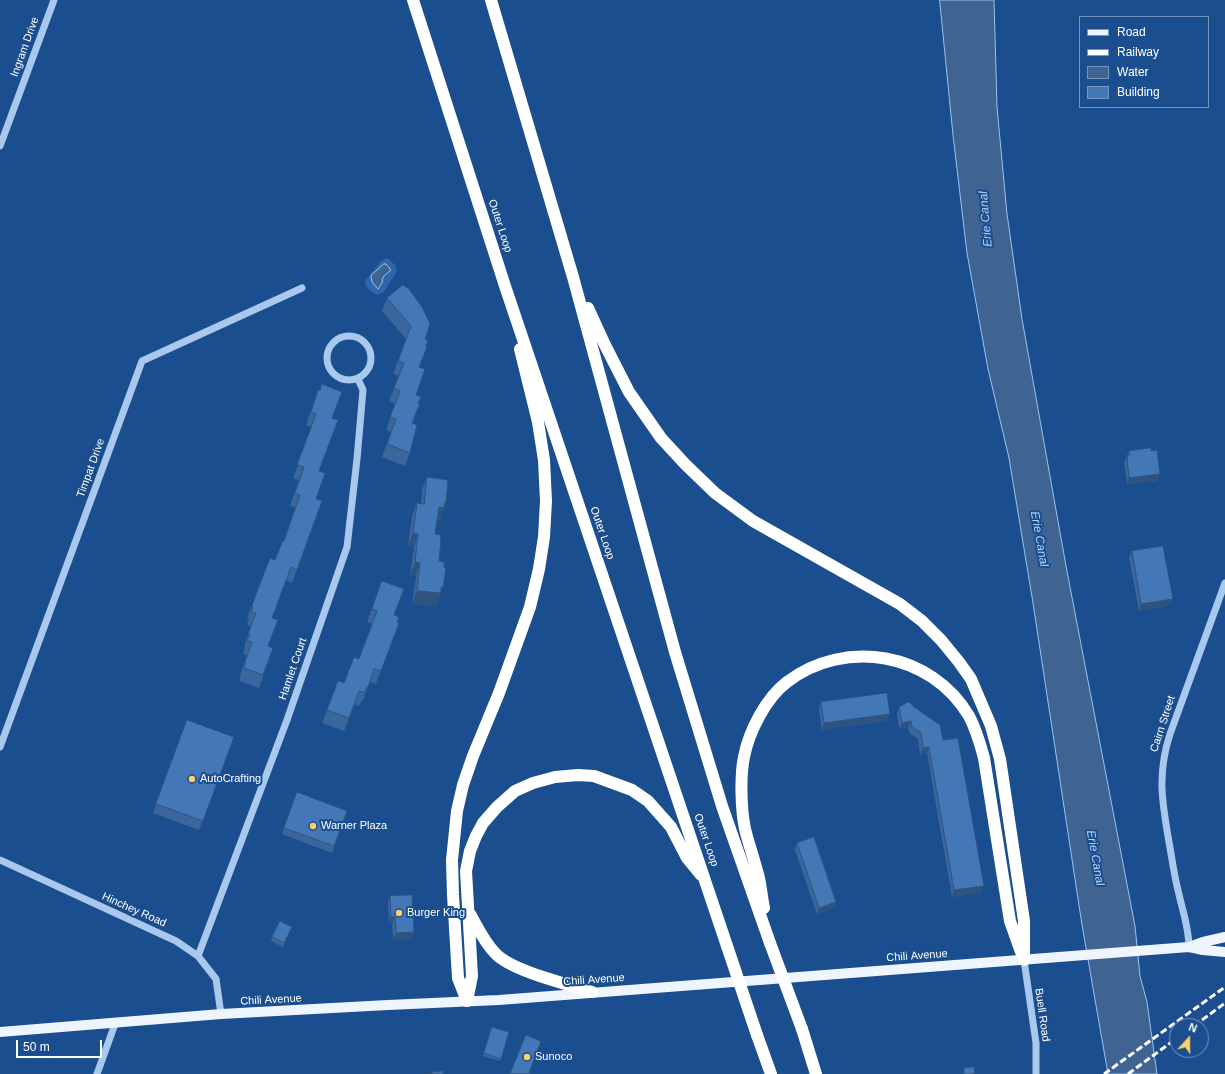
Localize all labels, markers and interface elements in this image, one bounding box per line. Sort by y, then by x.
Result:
street label: Ingram Drive [8,15,42,79]
legend [1079,16,1209,108]
text: Road [1117,25,1146,39]
text: Railway [1117,45,1159,59]
text: Water [1117,65,1149,79]
text: Building [1117,85,1160,99]
water label: Erie Canal [976,190,996,248]
street label: Outer Loop [485,198,515,254]
street label: Timpat Drive [74,437,108,499]
street label: Outer Loop [587,505,617,561]
water label: Erie Canal [1027,510,1051,568]
street label: Hamlet Court [276,636,310,702]
street label: Cairn Street [1148,694,1178,754]
place label: AutoCrafting [200,772,261,786]
marker: AutoCrafting [187,774,197,784]
street label: Outer Loop [691,812,721,868]
place label: Warner Plaza [321,819,387,833]
marker: Warner Plaza [308,821,318,831]
water label: Erie Canal [1083,829,1107,887]
street label: Hinchey Road [100,890,168,930]
place label: Burger King [407,906,465,920]
marker: Burger King [394,908,404,918]
street label: Chili Avenue [886,947,948,965]
street label: Chili Avenue [563,971,625,989]
street label: Buell Road [1032,987,1052,1043]
street label: Chili Avenue [240,992,302,1008]
north arrow [1169,1018,1209,1058]
text: N [1187,1021,1199,1035]
scale bar [18,1032,104,1058]
text: 50 m [23,1040,50,1054]
place label: Sunoco [535,1050,572,1064]
marker: Sunoco [522,1052,532,1062]

